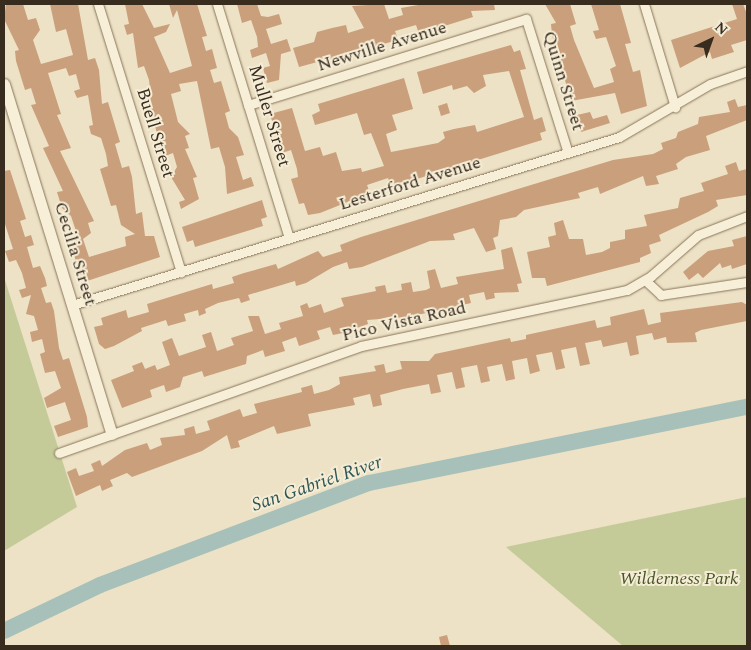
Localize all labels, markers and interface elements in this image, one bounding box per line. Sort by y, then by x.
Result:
north arrow [686,15,736,65]
street label: Newville Avenue [315,17,449,77]
text: N [710,17,733,40]
street label: Quinn Street [538,29,588,133]
street label: Muller Street [243,62,295,170]
street label: Buell Street [131,85,179,181]
street label: Lesterford Avenue [337,152,483,216]
street label: Cecilia Street [49,199,101,309]
street label: Pico Vista Road [340,297,468,347]
water label: San Gabriel River [249,451,385,517]
park label: Wilderness Park [620,568,738,590]

